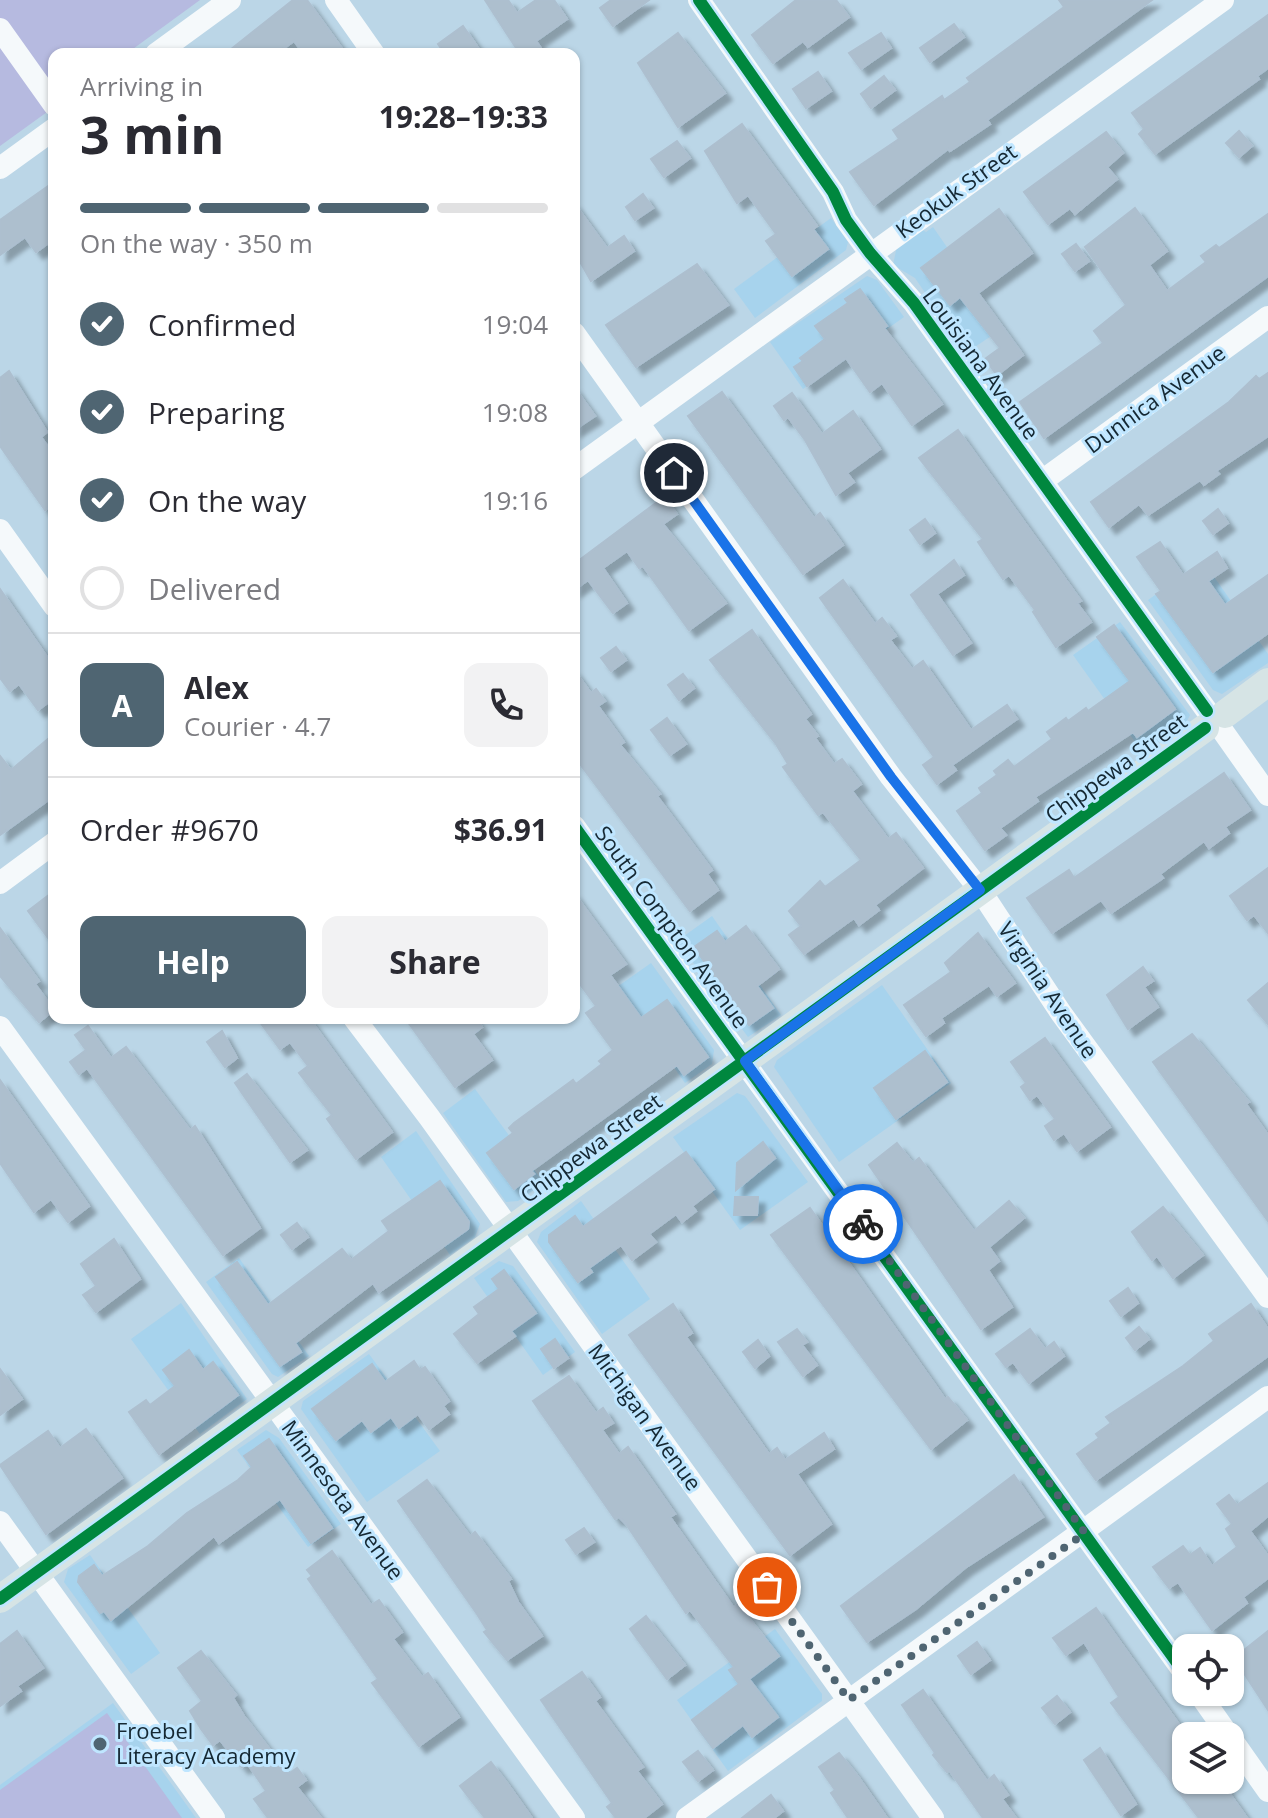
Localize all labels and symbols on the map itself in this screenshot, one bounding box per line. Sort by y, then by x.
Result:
street label: Keokuk Street [889,136,1022,244]
street label: Louisiana Avenue [917,282,1047,445]
street label: Dunnica Avenue [1078,337,1231,459]
pin [640,439,708,507]
street label: Chippewa Street [1038,705,1193,829]
street label: South Compton Avenue [589,819,757,1034]
street label: Virginia Avenue [992,915,1106,1064]
street label: Chippewa Street [513,1085,668,1209]
courier [823,1184,903,1264]
street label: Michigan Avenue [582,1337,709,1496]
street label: Minnesota Avenue [276,1413,412,1585]
pin [733,1553,801,1621]
place label: Froebel Literacy Academy [116,1715,297,1770]
marker: Froebel Literacy Academy [91,1735,109,1753]

